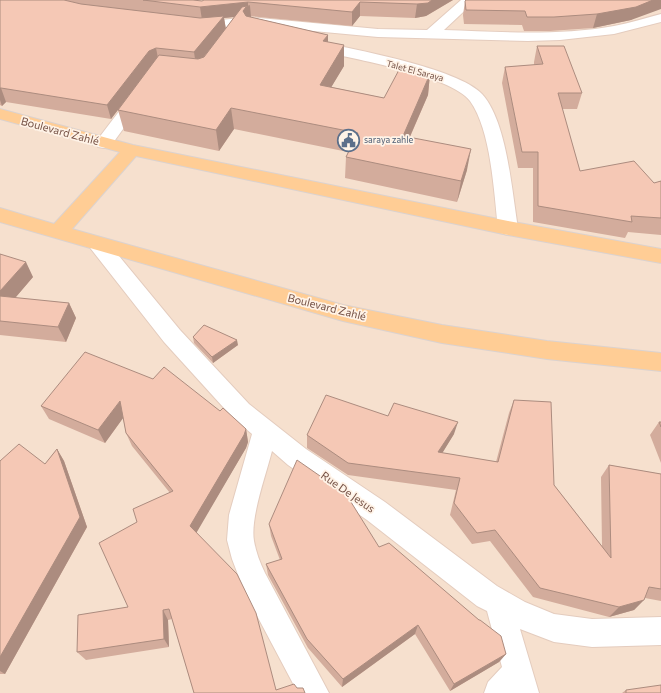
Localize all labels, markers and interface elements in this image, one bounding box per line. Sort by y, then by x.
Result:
street label: Talet El Saraya [385,58,445,84]
street label: Boulevard Zahlé [20,114,101,147]
public building icon: saraya zahle [336,127,362,153]
place label: saraya zahle [364,134,414,145]
street label: Boulevard Zahlé [287,290,368,323]
street label: Rue De Jesus [318,468,378,516]

